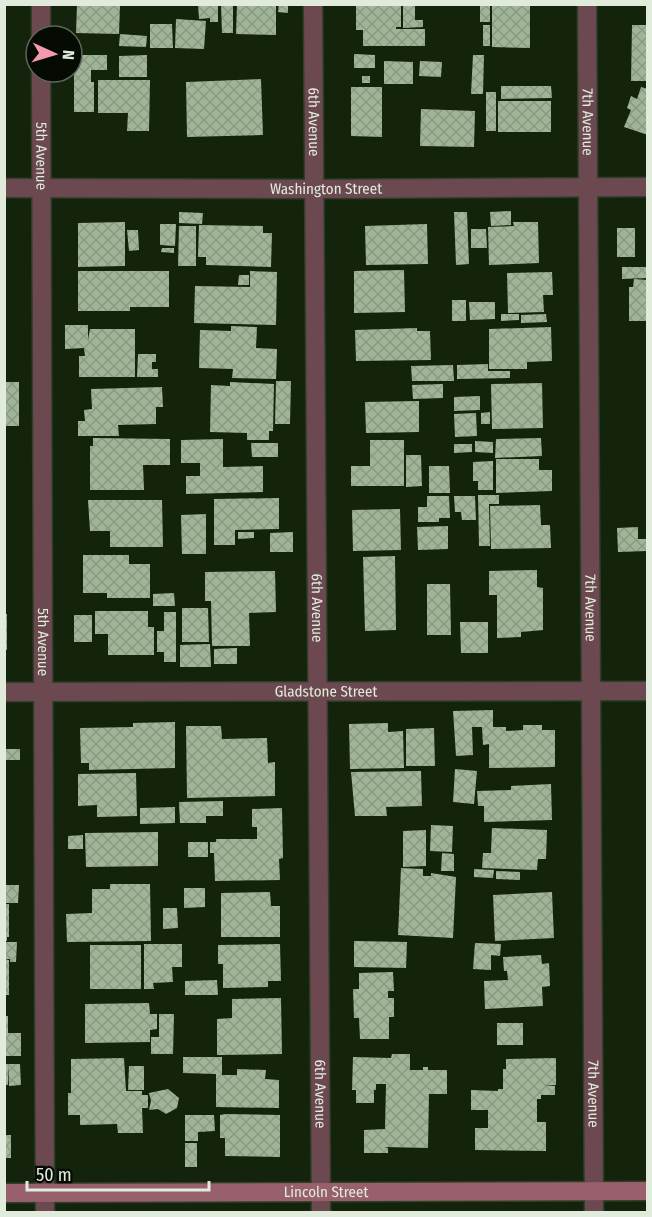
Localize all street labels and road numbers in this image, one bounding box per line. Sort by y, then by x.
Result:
street label: 6th Avenue [305,87,323,157]
street label: 7th Avenue [578,88,597,156]
street label: 5th Avenue [32,122,50,190]
street label: Washington Street [270,180,382,198]
street label: 6th Avenue [308,573,326,643]
street label: 7th Avenue [581,574,600,642]
street label: 5th Avenue [34,608,52,676]
street label: Gladstone Street [275,682,377,701]
street label: 6th Avenue [311,1059,329,1128]
street label: 7th Avenue [584,1060,603,1128]
street label: Lincoln Street [284,1183,368,1201]

